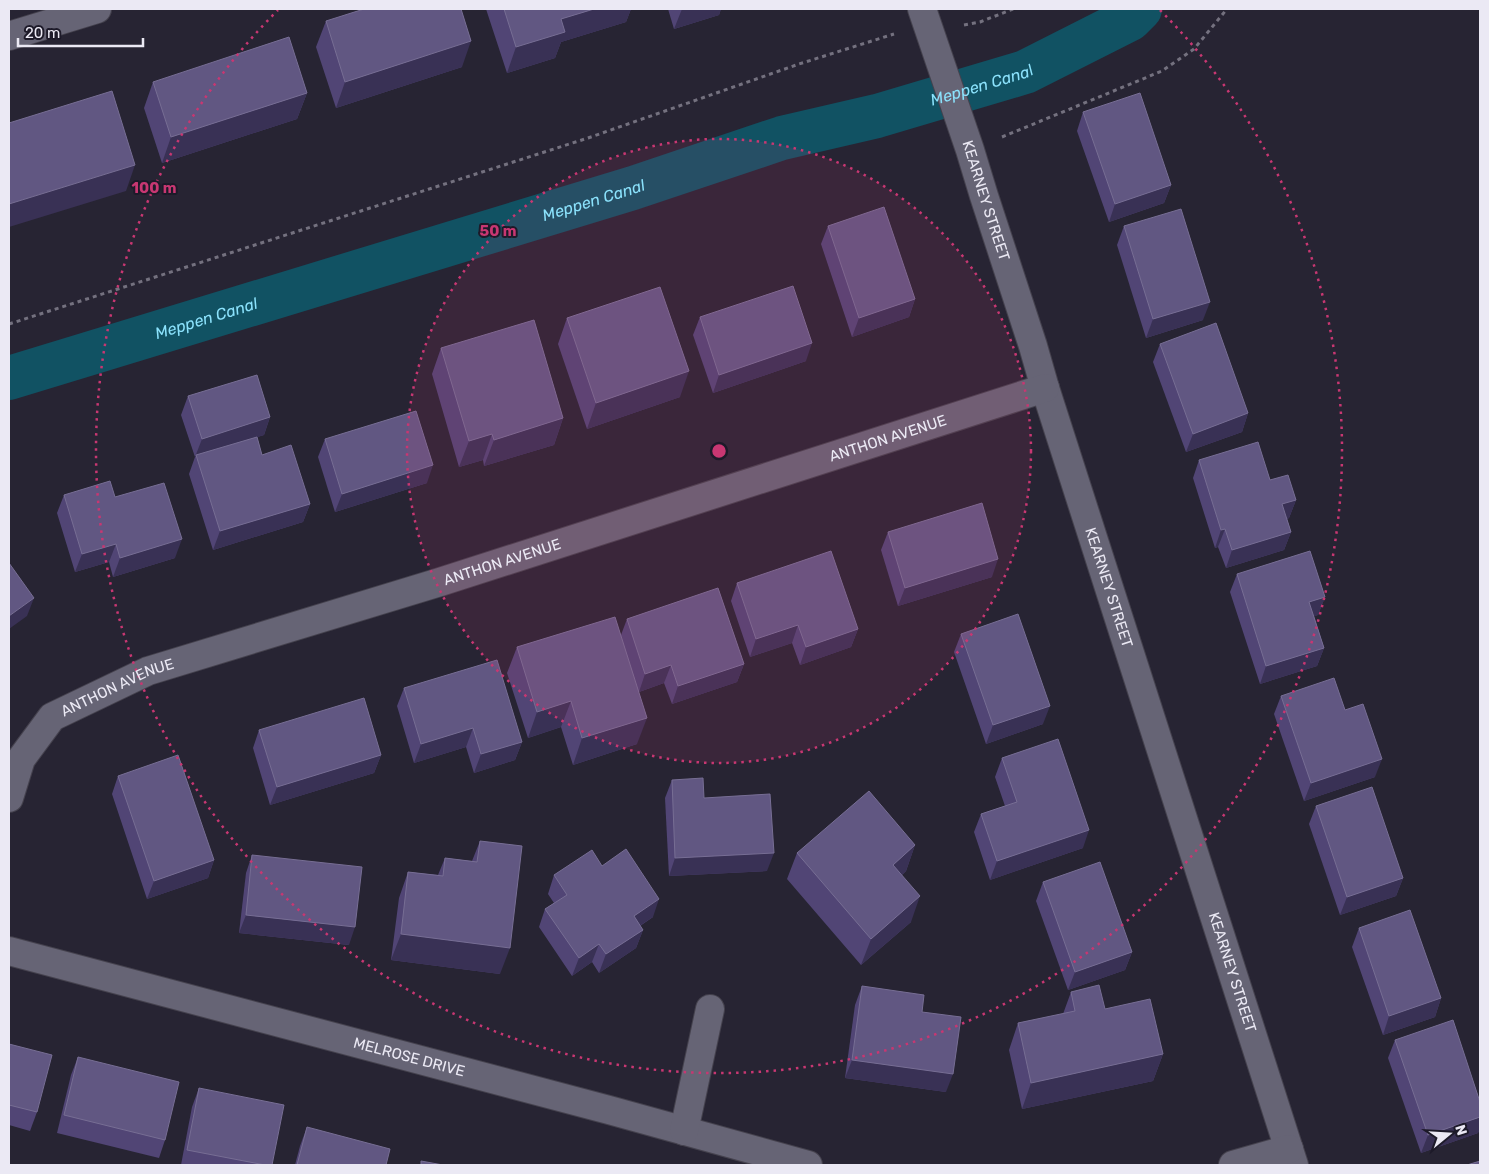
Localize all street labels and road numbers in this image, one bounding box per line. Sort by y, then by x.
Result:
street label: KEARNEY STREET [958,138,1014,263]
street label: ANTHON AVENUE [827,411,949,466]
street label: KEARNEY STREET [1081,525,1137,650]
street label: ANTHON AVENUE [441,535,563,589]
street label: ANTHON AVENUE [58,655,176,720]
street label: KEARNEY STREET [1205,910,1260,1035]
street label: MELROSE DRIVE [351,1034,467,1080]

